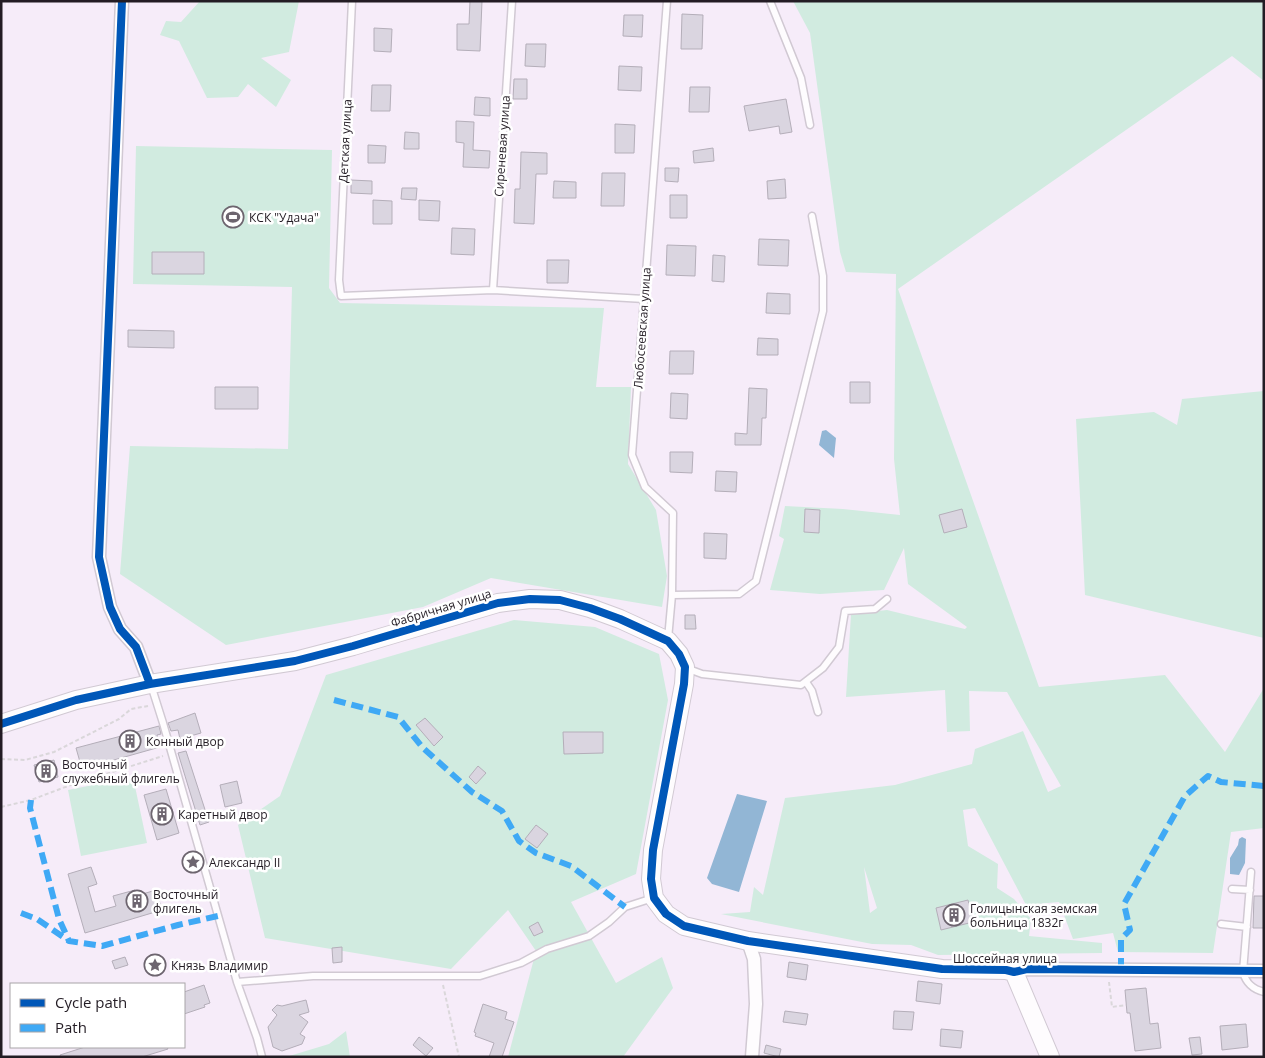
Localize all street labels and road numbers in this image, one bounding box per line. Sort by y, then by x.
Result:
street label: Сиреневая улица [490,95,514,197]
street label: Детская улица [334,99,356,183]
street label: Любосеевская улица [629,267,655,389]
street label: Фабричная улица [389,585,493,631]
street label: Шоссейная улица [953,950,1057,967]

